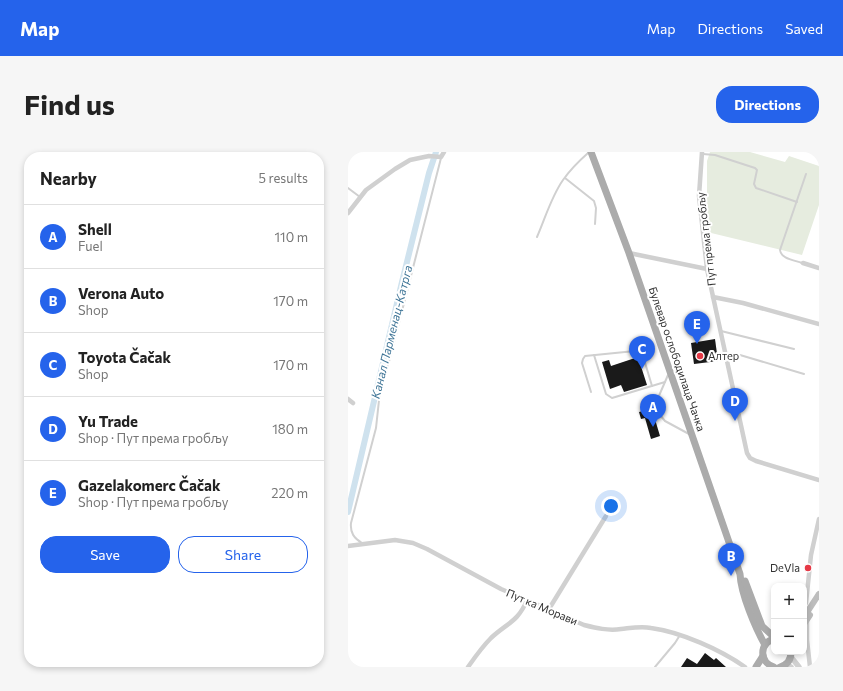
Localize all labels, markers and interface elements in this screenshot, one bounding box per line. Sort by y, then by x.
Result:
text: Map [20,17,59,40]
text: Map [647,20,676,37]
text: Directions [698,20,763,37]
text: Saved [785,20,823,37]
button: Directions [716,86,819,123]
text: Find us [24,87,115,121]
text: Nearby [40,168,97,189]
text: 5 results [258,170,308,186]
street label: Пут према гробљу [693,191,718,287]
text: Shell [78,220,112,238]
text: A [48,229,58,245]
text: 110 m [275,229,308,245]
text: Fuel [78,238,103,254]
water label: Канал Парменац-Катрга [368,264,414,400]
text: Verona Auto [78,284,164,302]
street label: Булевар ослободилаца Чачка [647,285,708,433]
text: B [49,293,57,309]
text: 170 m [273,293,308,309]
text: Shop [78,302,109,318]
pin: E [684,311,710,344]
pin: C [629,336,655,369]
text: Toyota Čačak [78,348,171,366]
place label: Алтер [708,349,739,362]
marker: Алтер [695,351,705,361]
text: C [49,357,57,373]
text: 170 m [273,357,308,373]
text: Shop [78,366,109,382]
pin: D [722,388,748,421]
pin: A [640,394,666,427]
text: Yu Trade [78,412,138,430]
text: D [48,421,58,437]
text: 180 m [272,421,308,437]
text: Shop · Пут према гробљу [78,430,228,446]
text: Gazelakomerc Čačak [78,476,221,494]
text: E [49,485,57,501]
text: 220 m [271,485,308,501]
text: Shop · Пут према гробљу [78,494,228,510]
your location [601,496,621,516]
button: Save [40,536,170,573]
button: Share [178,536,308,573]
pin: B [718,543,744,576]
place label: DeVla [770,561,800,574]
marker: DeVla [803,563,813,573]
map controls [771,583,807,655]
button: + [771,583,807,619]
street label: Пут ка Морави [505,586,580,627]
button: − [771,619,807,655]

